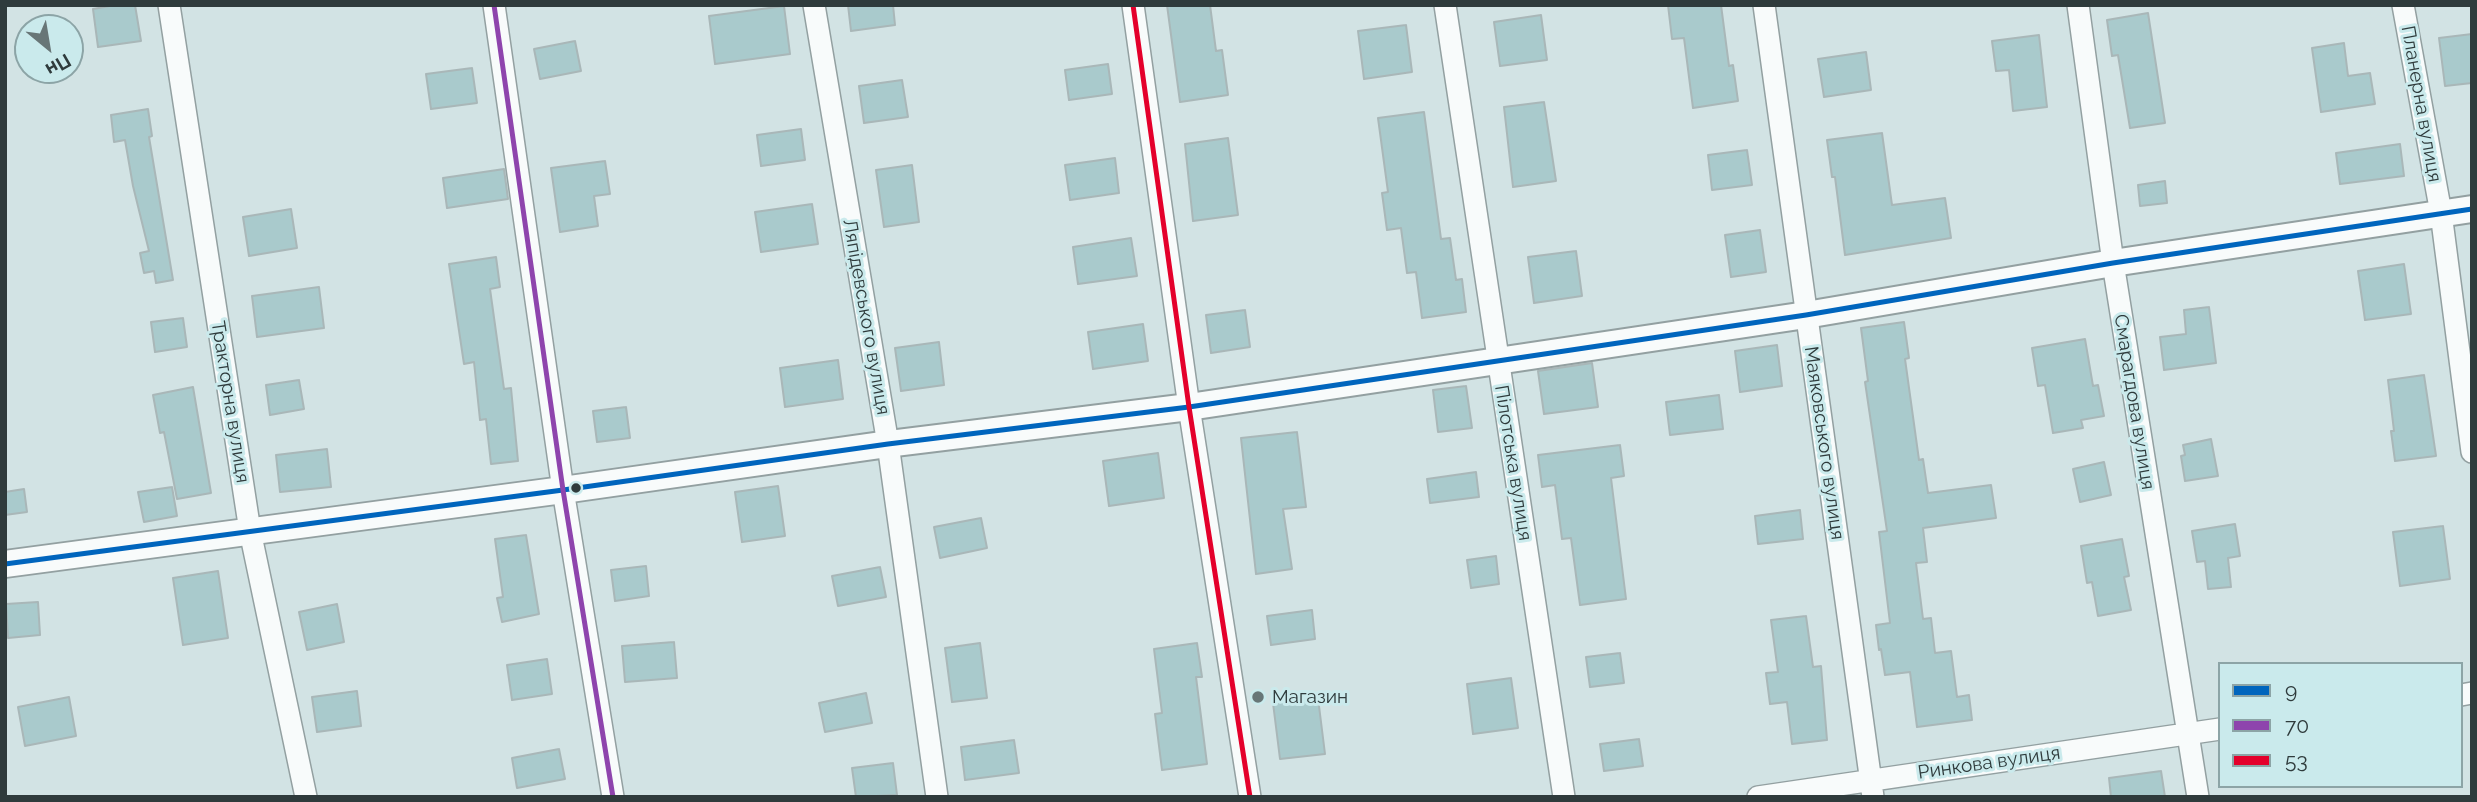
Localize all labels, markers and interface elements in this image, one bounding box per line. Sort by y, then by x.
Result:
north arrow [14,14,84,84]
street label: Планерна вулиця [2396,24,2446,184]
text: Пн [42,50,75,81]
street label: Ляпідевського вулиця [838,217,894,417]
street label: Смарагдова вулиця [2109,313,2159,491]
street label: Тракторна вулиця [206,319,254,485]
street label: Маяковського вулиця [1799,345,1849,541]
street label: Пілотська вулиця [1489,384,1537,542]
unlabelled marker [569,481,583,495]
legend [2218,662,2463,788]
text: 9 [2285,678,2297,703]
place label: Магазин [1272,686,1348,708]
marker: Магазин [1250,689,1266,705]
text: 70 [2285,713,2309,738]
street label: Ринкова вулиця [1916,742,2062,784]
text: 53 [2285,748,2308,773]

